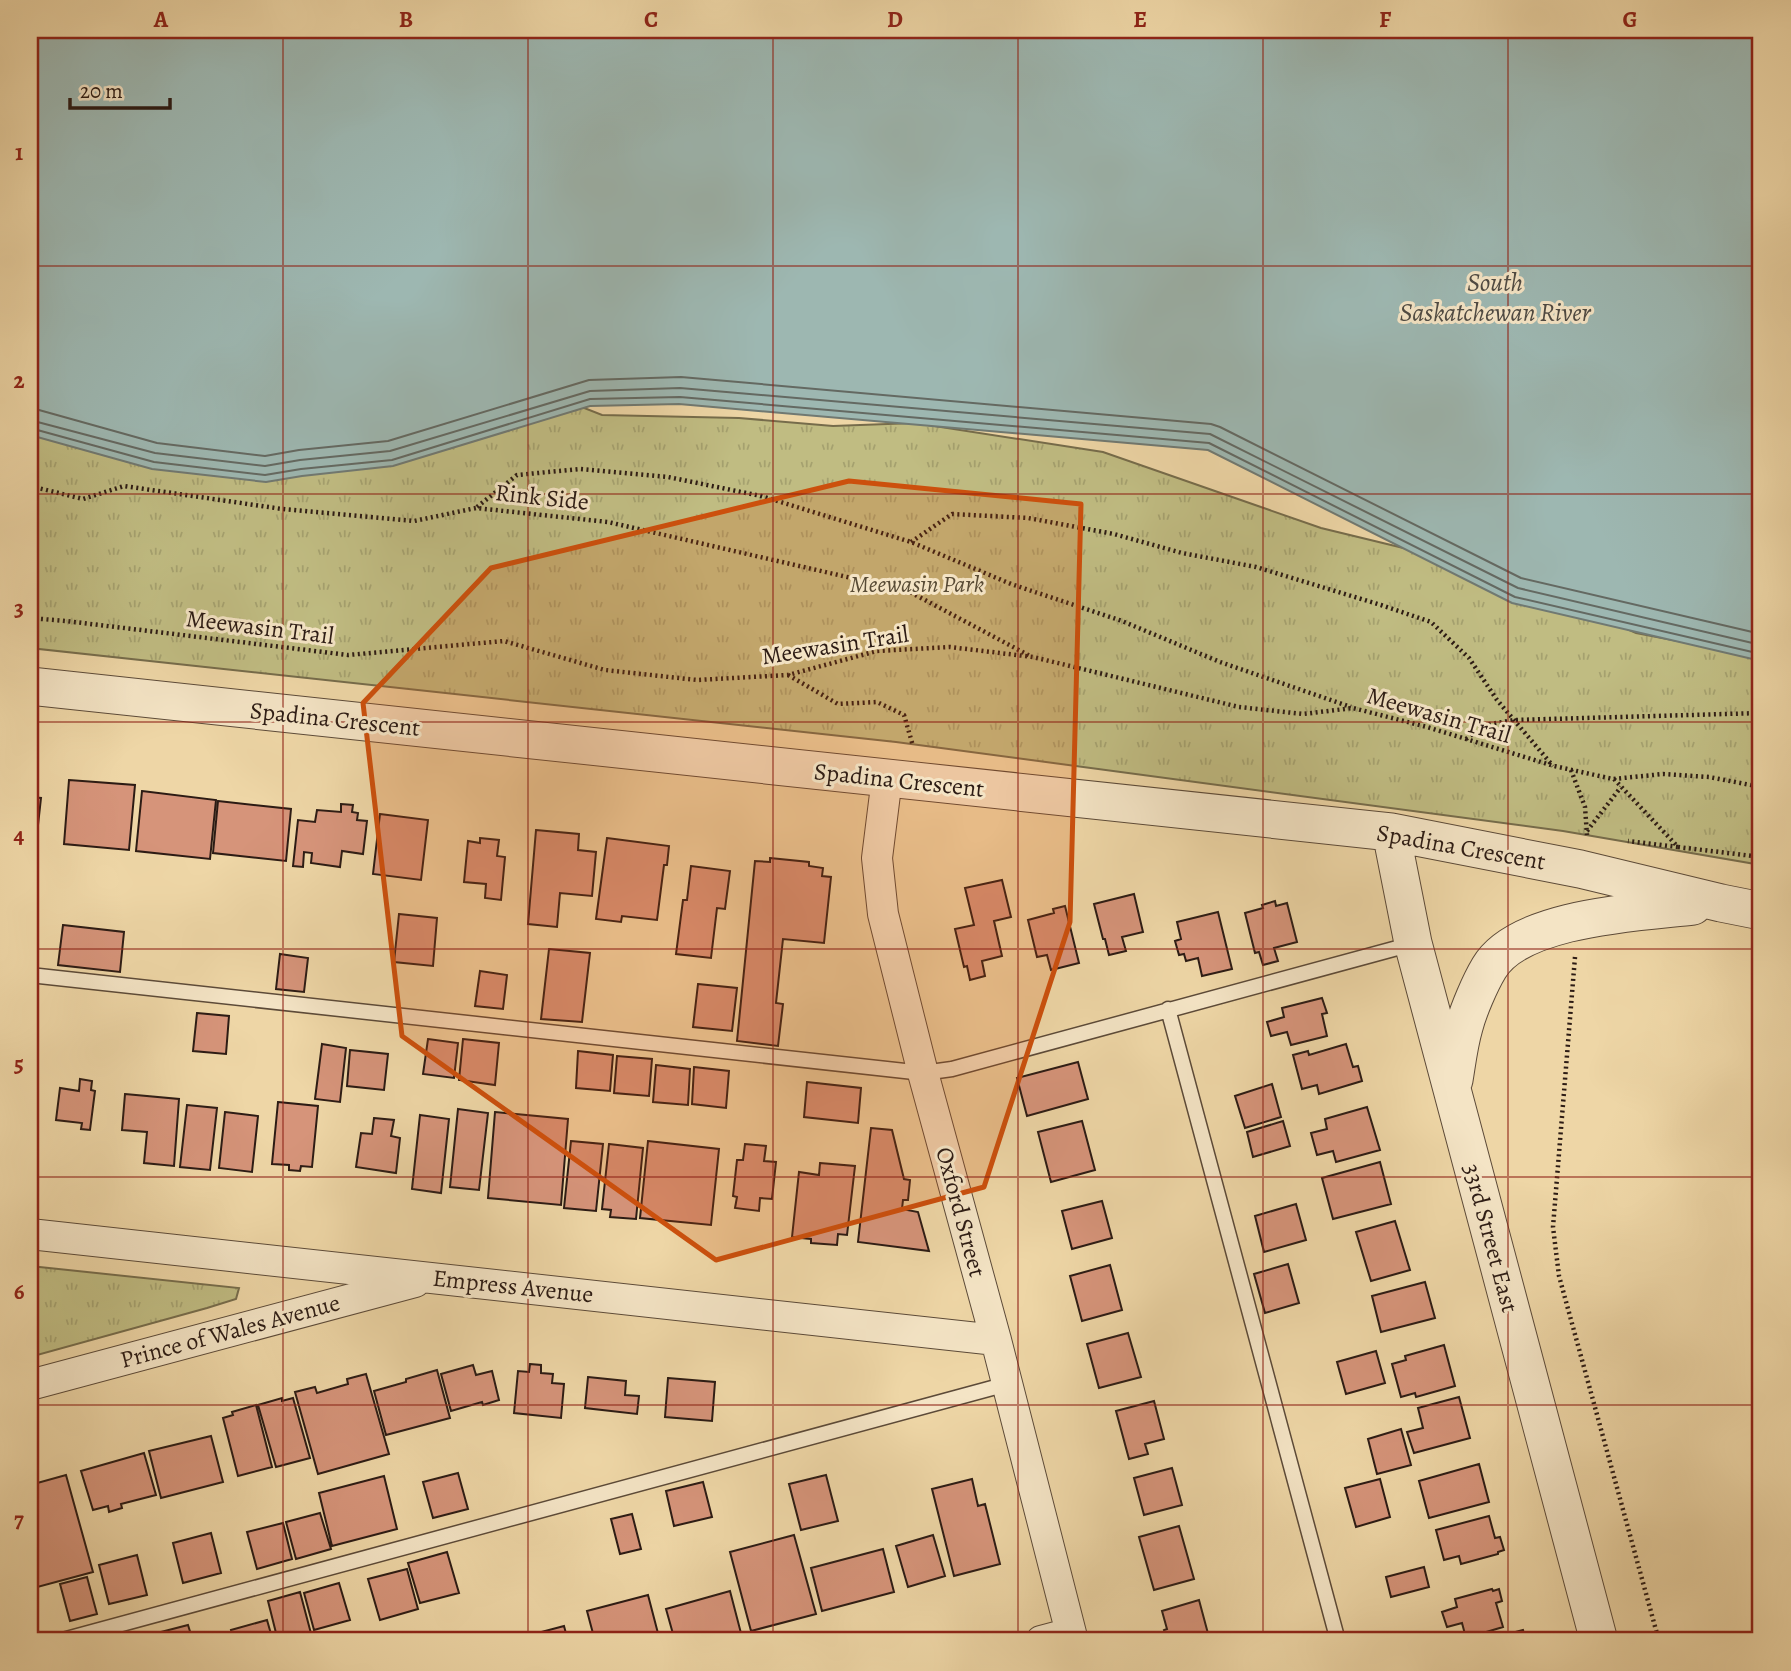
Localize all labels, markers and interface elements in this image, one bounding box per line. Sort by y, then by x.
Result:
text: A [153,4,169,35]
text: B [399,4,413,35]
text: C [644,4,658,35]
text: D [887,4,903,35]
text: E [1133,4,1147,35]
text: F [1379,4,1392,35]
text: G [1622,4,1638,35]
scale bar [70,66,170,110]
text: 20 m [80,77,123,105]
text: 1 [15,137,23,168]
water label: South Saskatchewan River [1400,265,1591,330]
text: 2 [13,365,25,396]
street label: Rink Side [494,476,590,518]
park label: Meewasin Park [850,568,985,600]
text: 3 [14,593,24,624]
street label: Meewasin Trail [184,602,336,652]
street label: Meewasin Trail [759,618,911,672]
street label: Meewasin Trail [1363,679,1515,751]
street label: Spadina Crescent [248,694,422,744]
street label: Spadina Crescent [812,755,986,805]
street label: Spadina Crescent [1374,816,1548,878]
text: 4 [14,820,25,851]
text: 5 [14,1048,24,1079]
street label: Oxford Street [928,1144,994,1280]
street label: 33rd Street East [1456,1160,1526,1316]
street label: Empress Avenue [431,1262,595,1310]
text: 6 [14,1276,25,1307]
street label: Prince of Wales Avenue [117,1286,343,1376]
text: 7 [14,1504,24,1535]

